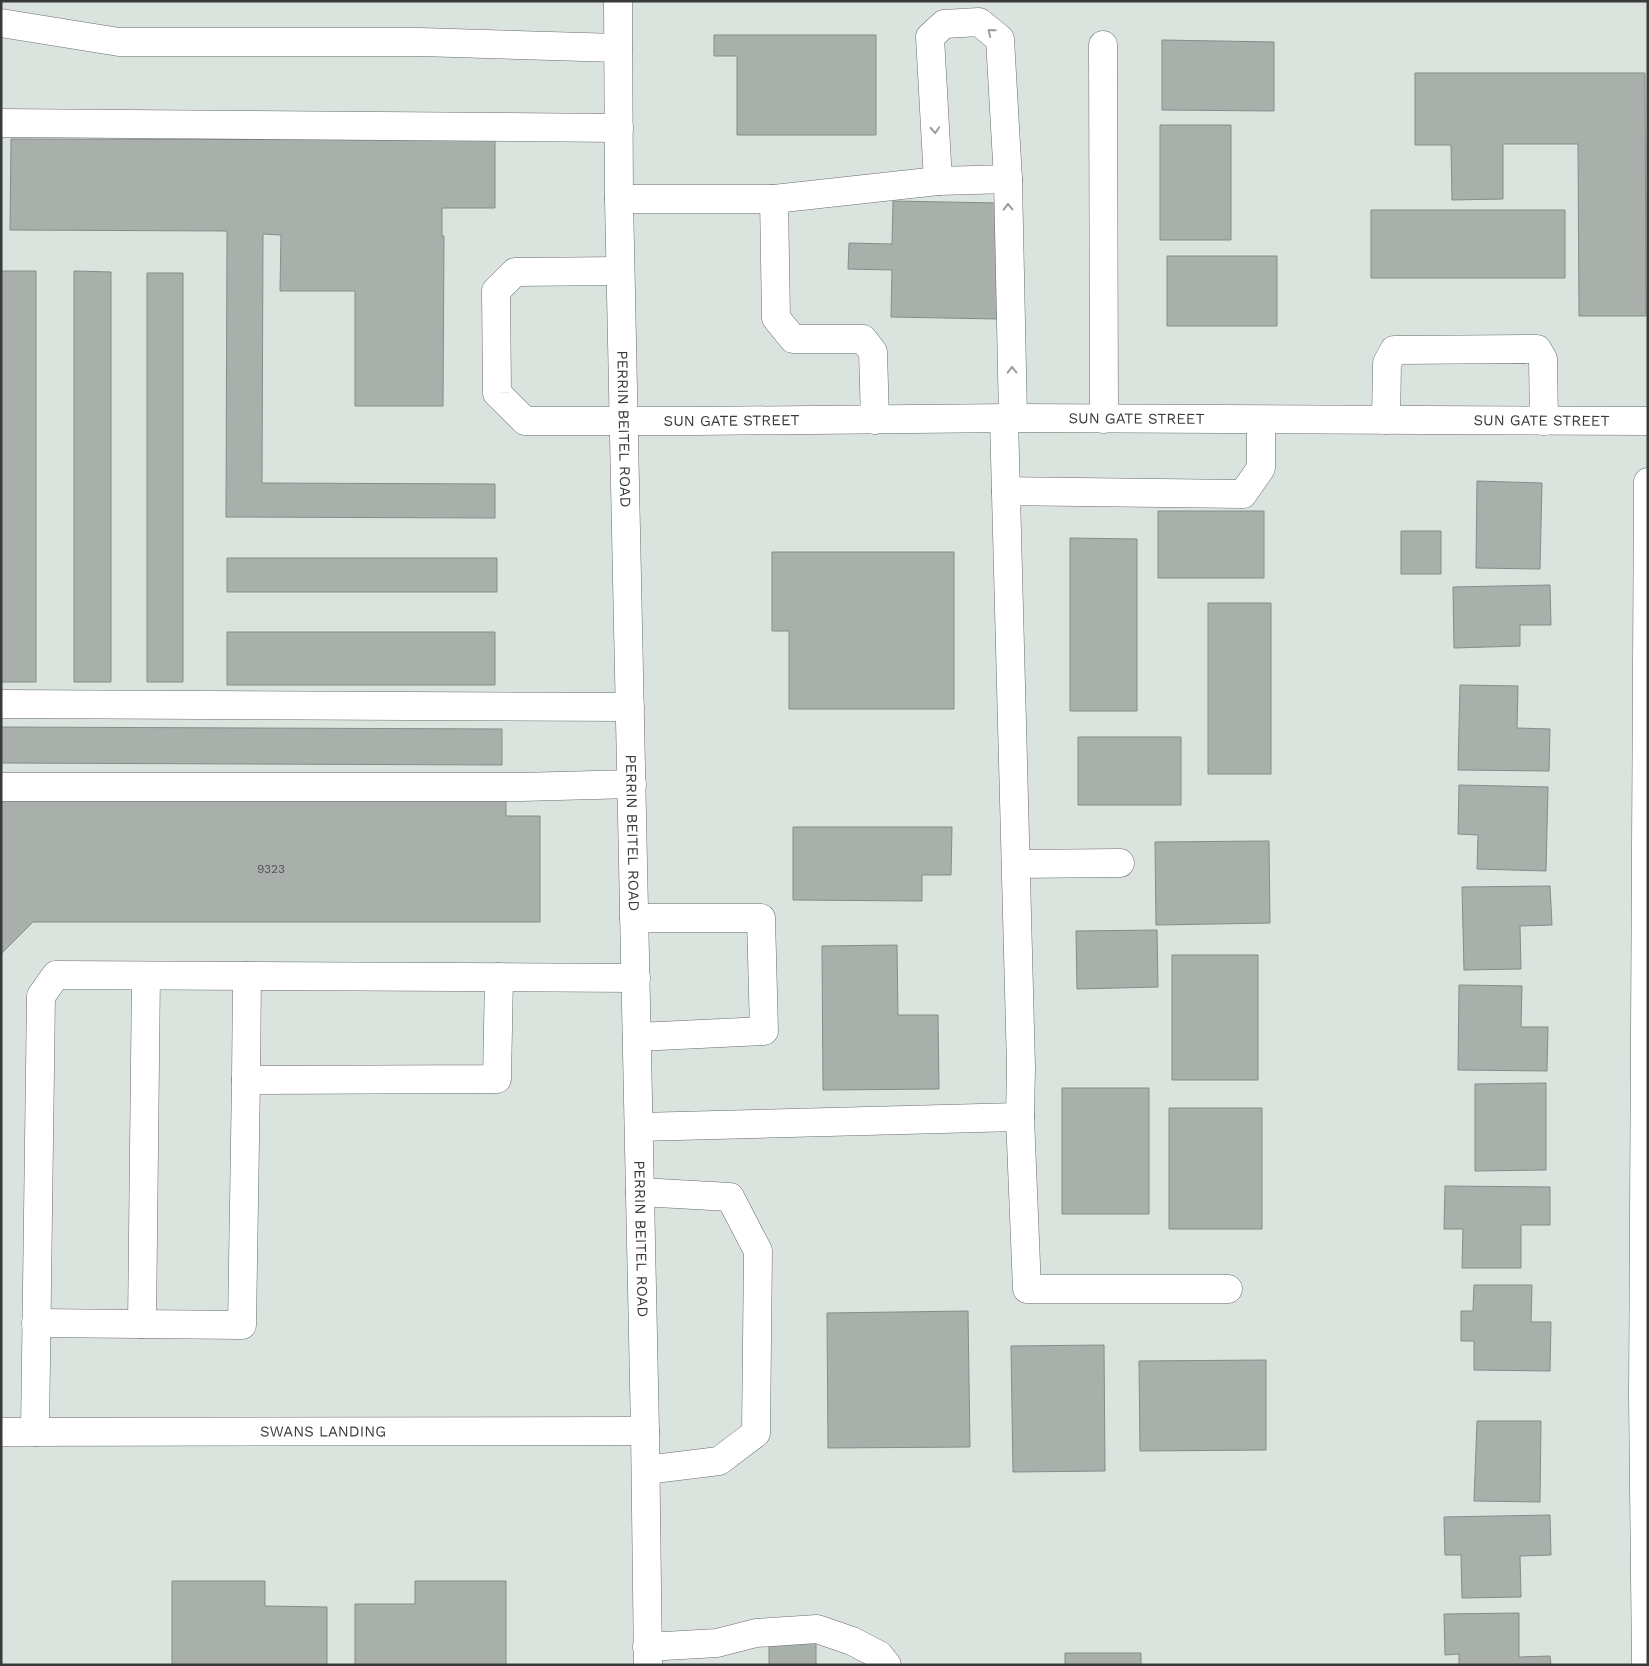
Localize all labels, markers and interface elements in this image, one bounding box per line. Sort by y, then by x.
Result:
one-way arrow [988,29,997,37]
one-way arrow [930,126,940,134]
one-way arrow [1003,203,1013,210]
street label: PERRIN BEITEL ROAD [613,350,635,508]
one-way arrow [1007,365,1017,373]
street label: SUN GATE STREET [1068,409,1205,428]
street label: SUN GATE STREET [664,411,800,430]
street label: SUN GATE STREET [1473,411,1610,430]
street label: PERRIN BEITEL ROAD [622,754,643,912]
house number: 9323 [257,862,285,876]
street label: PERRIN BEITEL ROAD [630,1160,652,1317]
street label: SWANS LANDING [260,1422,386,1441]

